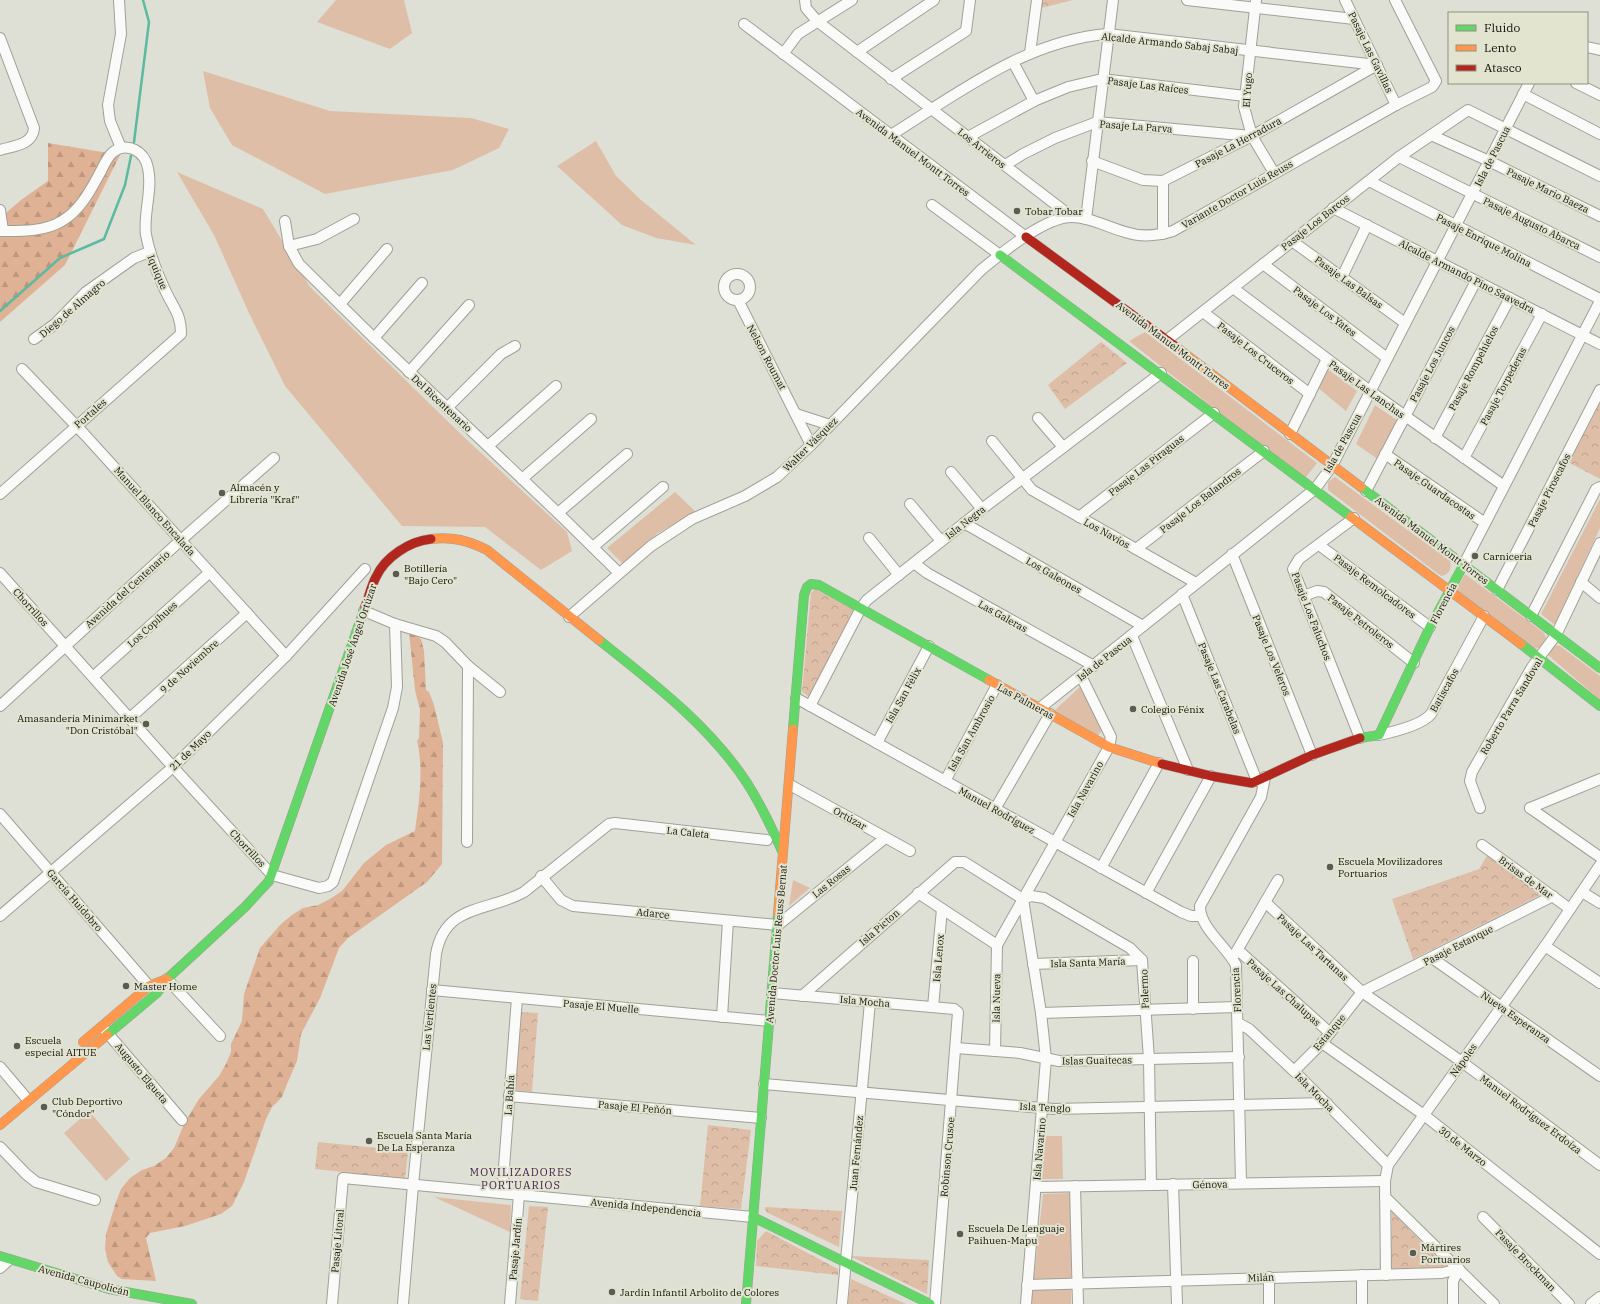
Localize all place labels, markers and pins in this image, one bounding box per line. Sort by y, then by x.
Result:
place label: Tobar Tobar [1025,205,1083,218]
marker: Tobar Tobar [1012,206,1022,216]
place label: Almacén y Librería "Kraf" [230,481,300,506]
marker: Almacén y Librería "Kraf" [217,488,227,498]
place label: Carniceria [1483,550,1533,563]
marker: Carniceria [1470,551,1480,561]
place label: Botillería "Bajo Cero" [404,562,457,587]
marker: Botillería "Bajo Cero" [391,569,401,579]
place label: Colegio Fénix [1141,703,1205,716]
marker: Colegio Fénix [1128,704,1138,714]
place label: Amasandería Minimarket "Don Cristóbal" [17,712,138,737]
marker: Amasandería Minimarket "Don Cristóbal" [141,719,151,729]
place label: Escuela Movilizadores Portuarios [1338,855,1443,880]
marker: Escuela Movilizadores Portuarios [1325,862,1335,872]
place label: Master Home [134,980,197,993]
marker: Master Home [121,981,131,991]
place label: Escuela especial AITUE [25,1034,97,1059]
marker: Escuela especial AITUE [12,1041,22,1051]
place label: Club Deportivo "Cóndor" [52,1095,123,1120]
marker: Club Deportivo "Cóndor" [39,1102,49,1112]
place label: Escuela Santa María De La Esperanza [377,1129,473,1154]
marker: Escuela Santa María De La Esperanza [364,1136,374,1146]
place label: Escuela De Lenguaje Paihuen-Mapu [968,1222,1065,1247]
marker: Escuela De Lenguaje Paihuen-Mapu [955,1229,965,1239]
place label: Mártires Portuarios [1421,1241,1471,1266]
marker: Mártires Portuarios [1408,1248,1418,1258]
place label: Jardín Infantil Arbolito de Colores [620,1286,779,1299]
marker: Jardín Infantil Arbolito de Colores [607,1287,617,1297]

